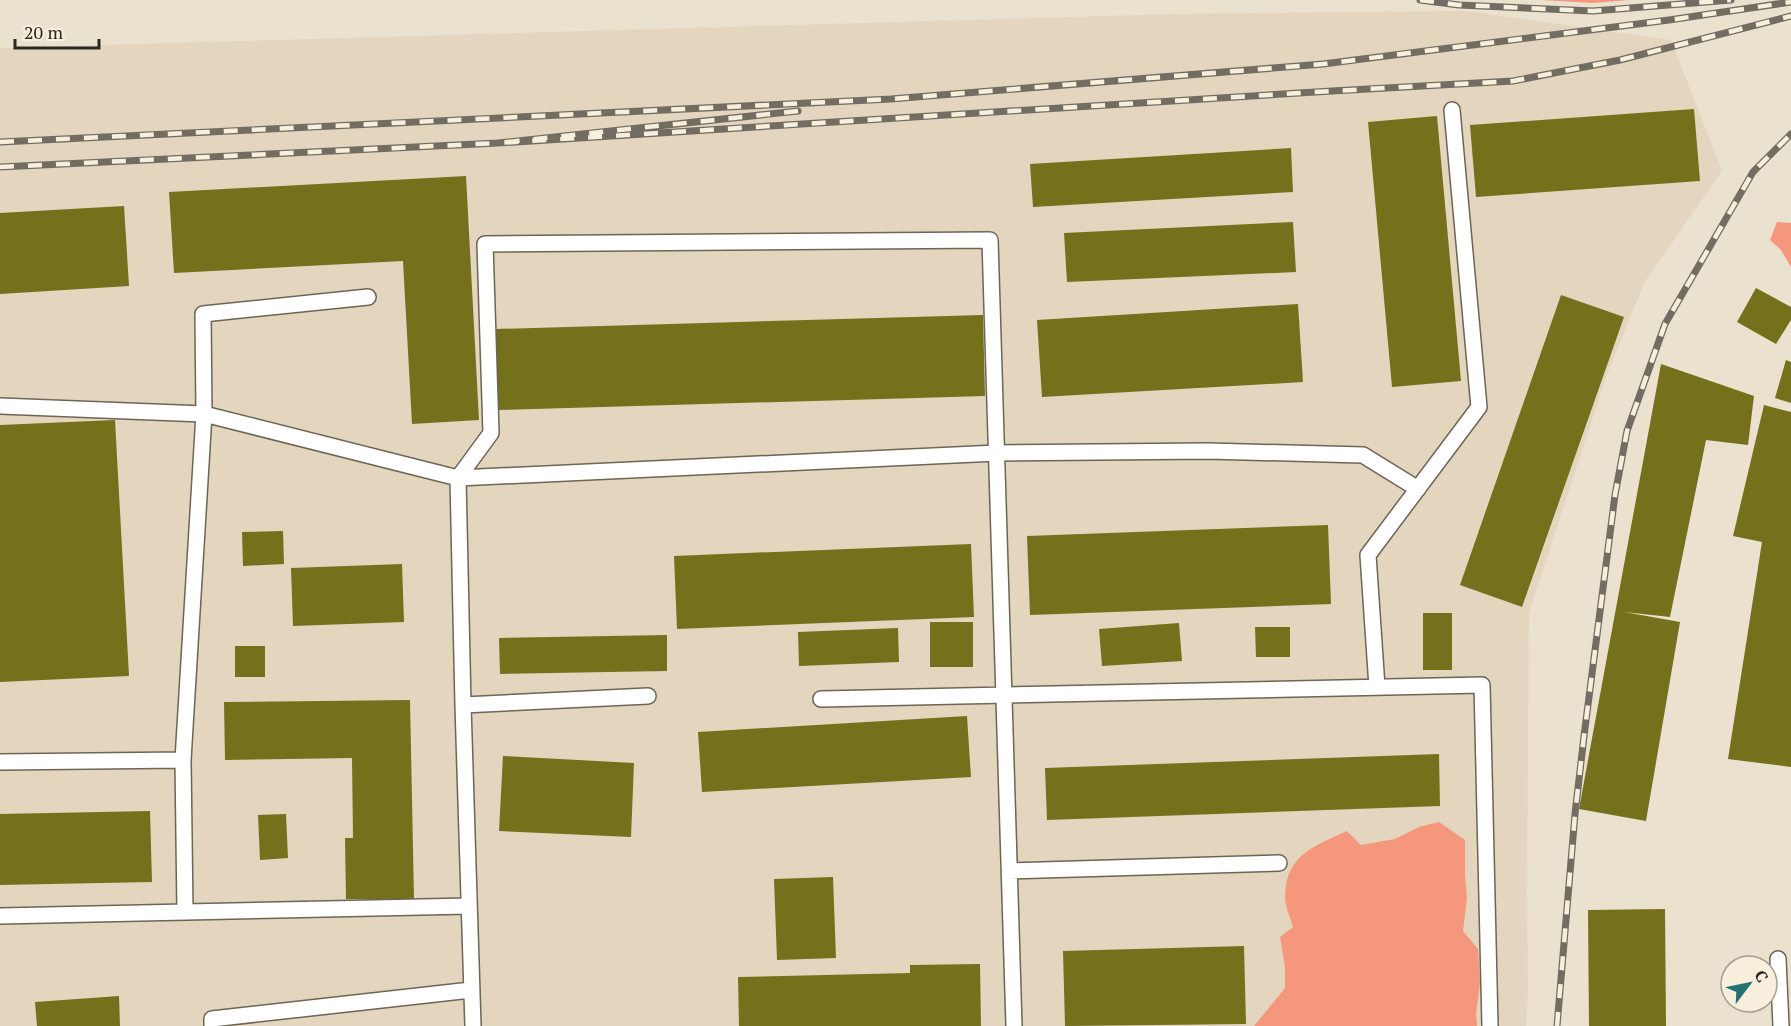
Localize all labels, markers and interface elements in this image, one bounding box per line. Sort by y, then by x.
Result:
scale bar [15,12,99,50]
text: 20 m [24,20,64,44]
north arrow [1719,954,1779,1014]
text: С [1750,966,1774,986]

